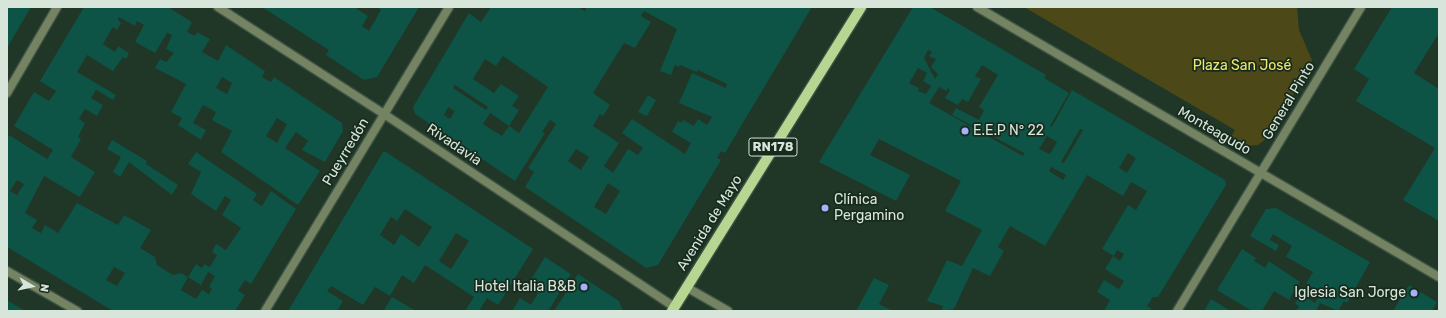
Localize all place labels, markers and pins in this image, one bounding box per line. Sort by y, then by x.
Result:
place label: E.E.P N° 22 [973,123,1044,139]
marker: E.E.P N° 22 [960,126,970,136]
place label: Clínica Pergamino [834,192,904,224]
marker: Clínica Pergamino [819,202,831,214]
place label: Hotel Italia B&B [474,279,576,295]
marker: Hotel Italia B&B [579,282,589,292]
place label: Iglesia San Jorge [1294,285,1406,301]
marker: Iglesia San Jorge [1409,288,1419,298]

